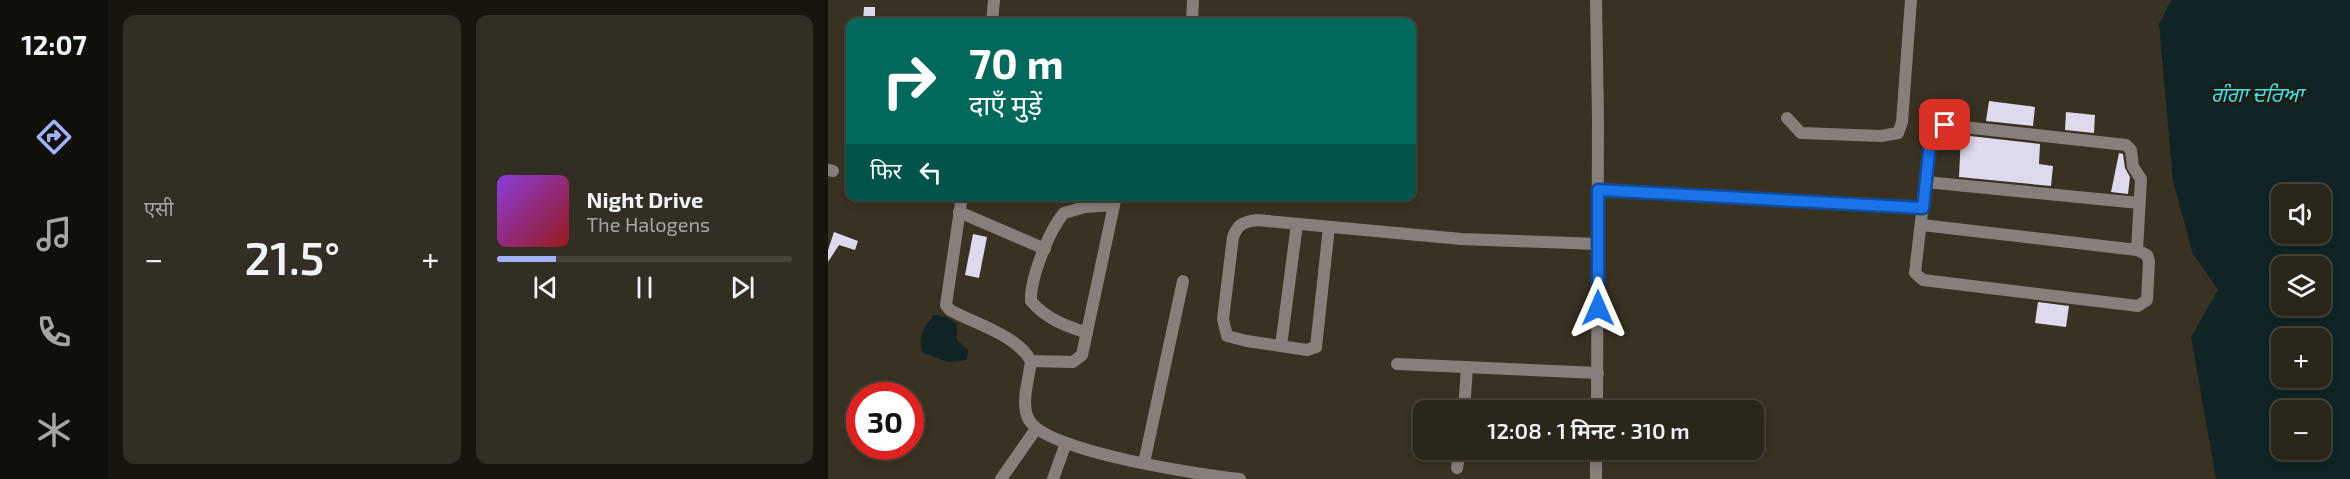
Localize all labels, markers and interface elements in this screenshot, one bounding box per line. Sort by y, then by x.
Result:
text: 12:07 [21,28,87,60]
text: 70 m [969,37,1064,87]
icon: right [870,42,948,120]
water label: ਗੰਗਾ ਦਰਿਆ [2211,81,2307,106]
text: दाएँ मुड़ें [969,88,1042,120]
pin [1919,99,1970,150]
icon: arrive [1928,108,1961,141]
icon: directions [33,116,75,158]
icon: left [914,156,947,189]
text: फिर [870,157,902,183]
map controls [2271,184,2331,460]
button: sound [2271,184,2331,244]
text: Night Drive [587,186,703,212]
text: एसी [144,196,174,220]
text: The Halogens [587,212,710,236]
icon: music [33,213,75,255]
text: 21.5° [244,230,340,284]
text: − [144,238,163,278]
text: + [421,238,439,278]
button: layers [2271,256,2331,316]
icon: previous [529,271,562,304]
icon: pause [628,271,661,304]
icon: next [726,271,759,304]
position arrow [1566,276,1630,340]
icon: phone [33,311,75,353]
button: + [2271,328,2331,388]
speed limit sign: 30 [846,382,924,460]
button: − [2271,400,2331,460]
icon: climate [33,409,75,451]
text: 12:08 · 1 मिनट · 310 m [1487,417,1690,443]

